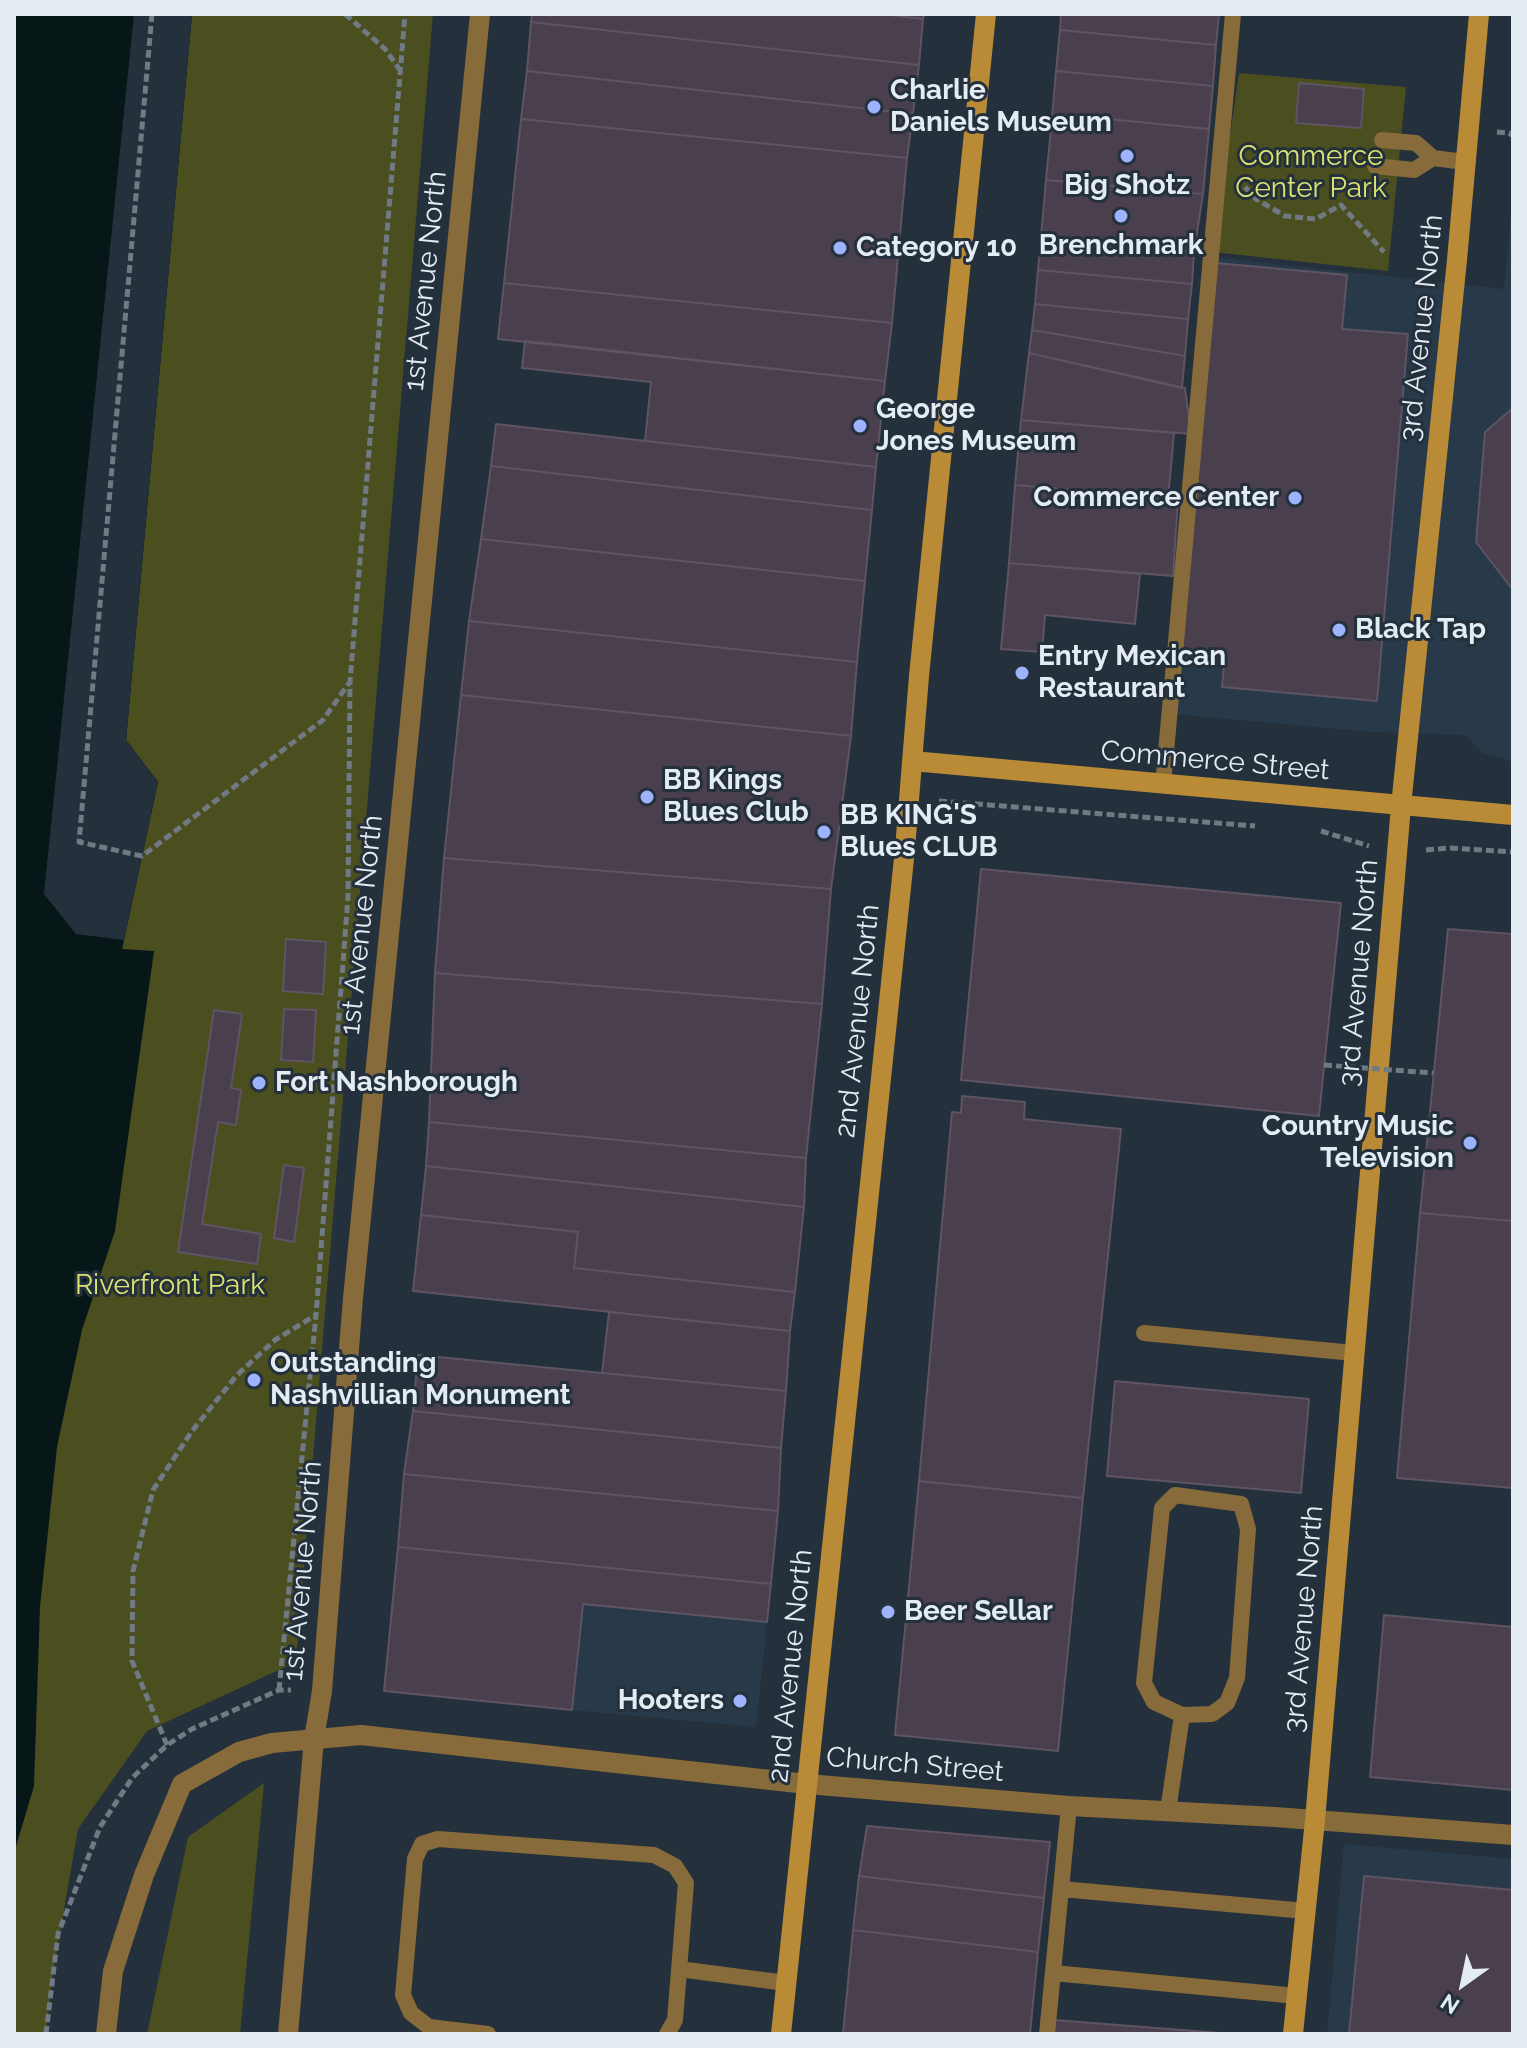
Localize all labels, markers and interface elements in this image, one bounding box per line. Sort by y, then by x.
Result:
place label: Charlie Daniels Museum [890,74,1112,140]
marker: Charlie Daniels Museum [865,98,883,116]
park label: Commerce Center Park [1235,140,1387,206]
marker: Big Shotz [1118,147,1136,165]
street label: 1st Avenue North [398,169,454,393]
place label: Big Shotz [1064,169,1190,203]
marker: Brenchmark [1112,207,1130,225]
street label: 3rd Avenue North [1393,213,1451,443]
place label: Brenchmark [1039,229,1203,263]
place label: Category 10 [856,231,1017,265]
marker: Category 10 [831,239,849,257]
place label: George Jones Museum [876,393,1076,459]
marker: George Jones Museum [851,417,869,435]
place label: Commerce Center [1033,481,1279,515]
marker: Commerce Center [1286,489,1304,507]
place label: Black Tap [1355,613,1486,647]
marker: Black Tap [1330,621,1348,639]
place label: Entry Mexican Restaurant [1038,640,1226,706]
marker: Entry Mexican Restaurant [1013,664,1031,682]
street label: Commerce Street [1099,734,1331,788]
place label: BB Kings Blues Club [663,764,809,830]
marker: BB Kings Blues Club [638,788,656,806]
place label: BB KING'S Blues CLUB [840,799,998,865]
street label: 1st Avenue North [334,813,390,1037]
marker: BB KING'S Blues CLUB [815,823,833,841]
street label: 3rd Avenue North [1332,858,1386,1088]
street label: 2nd Avenue North [829,903,887,1139]
place label: Fort Nashborough [275,1066,518,1100]
marker: Fort Nashborough [250,1074,268,1092]
place label: Country Music Television [1262,1110,1454,1176]
marker: Country Music Television [1461,1134,1479,1152]
park label: Riverfront Park [75,1269,265,1303]
place label: Outstanding Nashvillian Monument [270,1347,570,1413]
marker: Outstanding Nashvillian Monument [245,1371,263,1389]
street label: 1st Avenue North [277,1459,329,1683]
street label: 3rd Avenue North [1277,1504,1331,1734]
street label: 2nd Avenue North [762,1548,820,1784]
place label: Beer Sellar [904,1595,1053,1629]
marker: Beer Sellar [879,1603,897,1621]
place label: Hooters [618,1684,724,1718]
marker: Hooters [731,1692,749,1710]
street label: Church Street [825,1741,1005,1789]
north arrow [1423,1944,1503,2024]
text: N [1436,1989,1464,2020]

